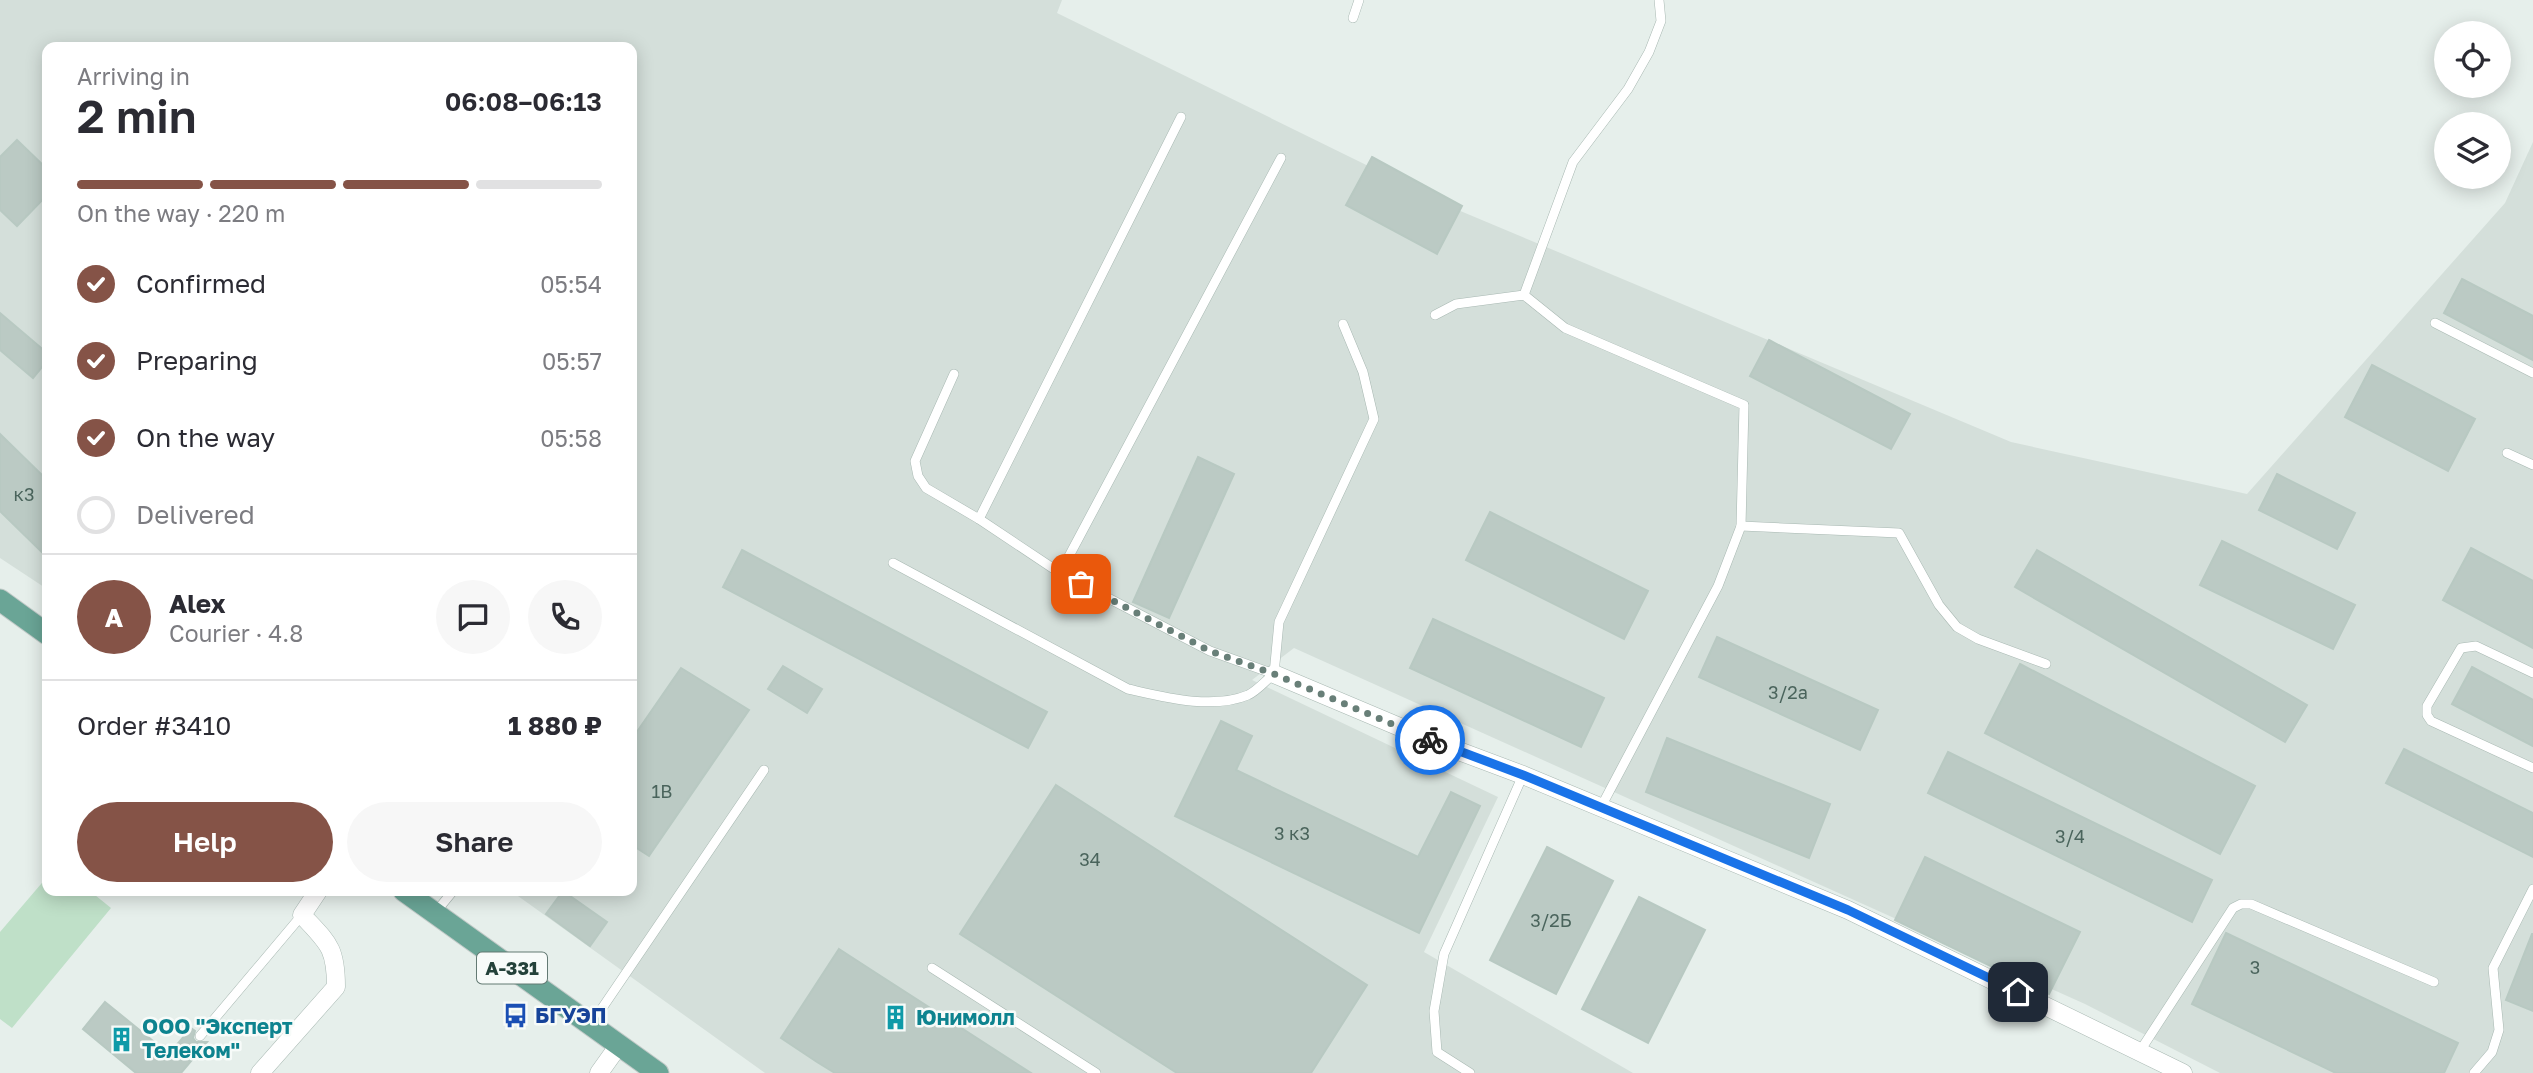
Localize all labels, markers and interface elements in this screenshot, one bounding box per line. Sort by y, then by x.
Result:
map controls [2434,21,2511,189]
button: locate [2434,21,2511,98]
text: Arriving in [77,62,190,90]
text: 06:08–06:13 [445,86,602,117]
text: 2 min [77,88,197,143]
button: layers [2434,112,2511,189]
text: On the way · 220 m [77,199,285,227]
icon: check [77,265,115,303]
text: Confirmed [136,268,266,299]
text: 05:54 [540,270,602,298]
icon: check [77,342,115,380]
text: Preparing [136,345,258,376]
text: 05:57 [542,347,602,375]
icon: check [77,419,115,457]
text: On the way [136,422,275,453]
text: 05:58 [540,424,602,452]
house number: к3 [14,483,34,505]
text: Delivered [136,499,255,530]
pin [1051,554,1111,614]
icon: bag [1062,565,1100,603]
button: chat [436,580,510,654]
button: phone [528,580,602,654]
text: Alex [169,588,226,619]
text: A [105,602,123,633]
text: Courier · 4.8 [169,619,303,647]
house number: 3/2а [1768,681,1808,703]
courier [1395,705,1465,775]
text: Order #3410 [77,710,231,741]
text: 1 880 ₽ [508,710,602,741]
icon: bike [1411,721,1449,759]
house number: 1В [652,780,672,802]
button: Help [77,802,333,882]
button: Share [347,802,602,882]
house number: 3 к3 [1274,822,1310,844]
house number: 3/4 [2055,825,2085,847]
house number: 34 [1079,848,1101,870]
house number: 3/2Б [1530,909,1572,931]
road number: А-331 [477,952,547,984]
house number: 3 [2250,956,2260,978]
pin [1988,962,2048,1022]
icon: home [1999,973,2037,1011]
bus stop icon: БГУЭП [501,1002,529,1030]
place label: БГУЭП [535,1002,607,1028]
building icon: Юнимолл [882,1004,910,1032]
place label: Юнимолл [916,1004,1015,1030]
place label: ООО "Эксперт Телеком" [142,1013,293,1063]
building icon: ООО "Эксперт Телеком" [108,1025,136,1053]

